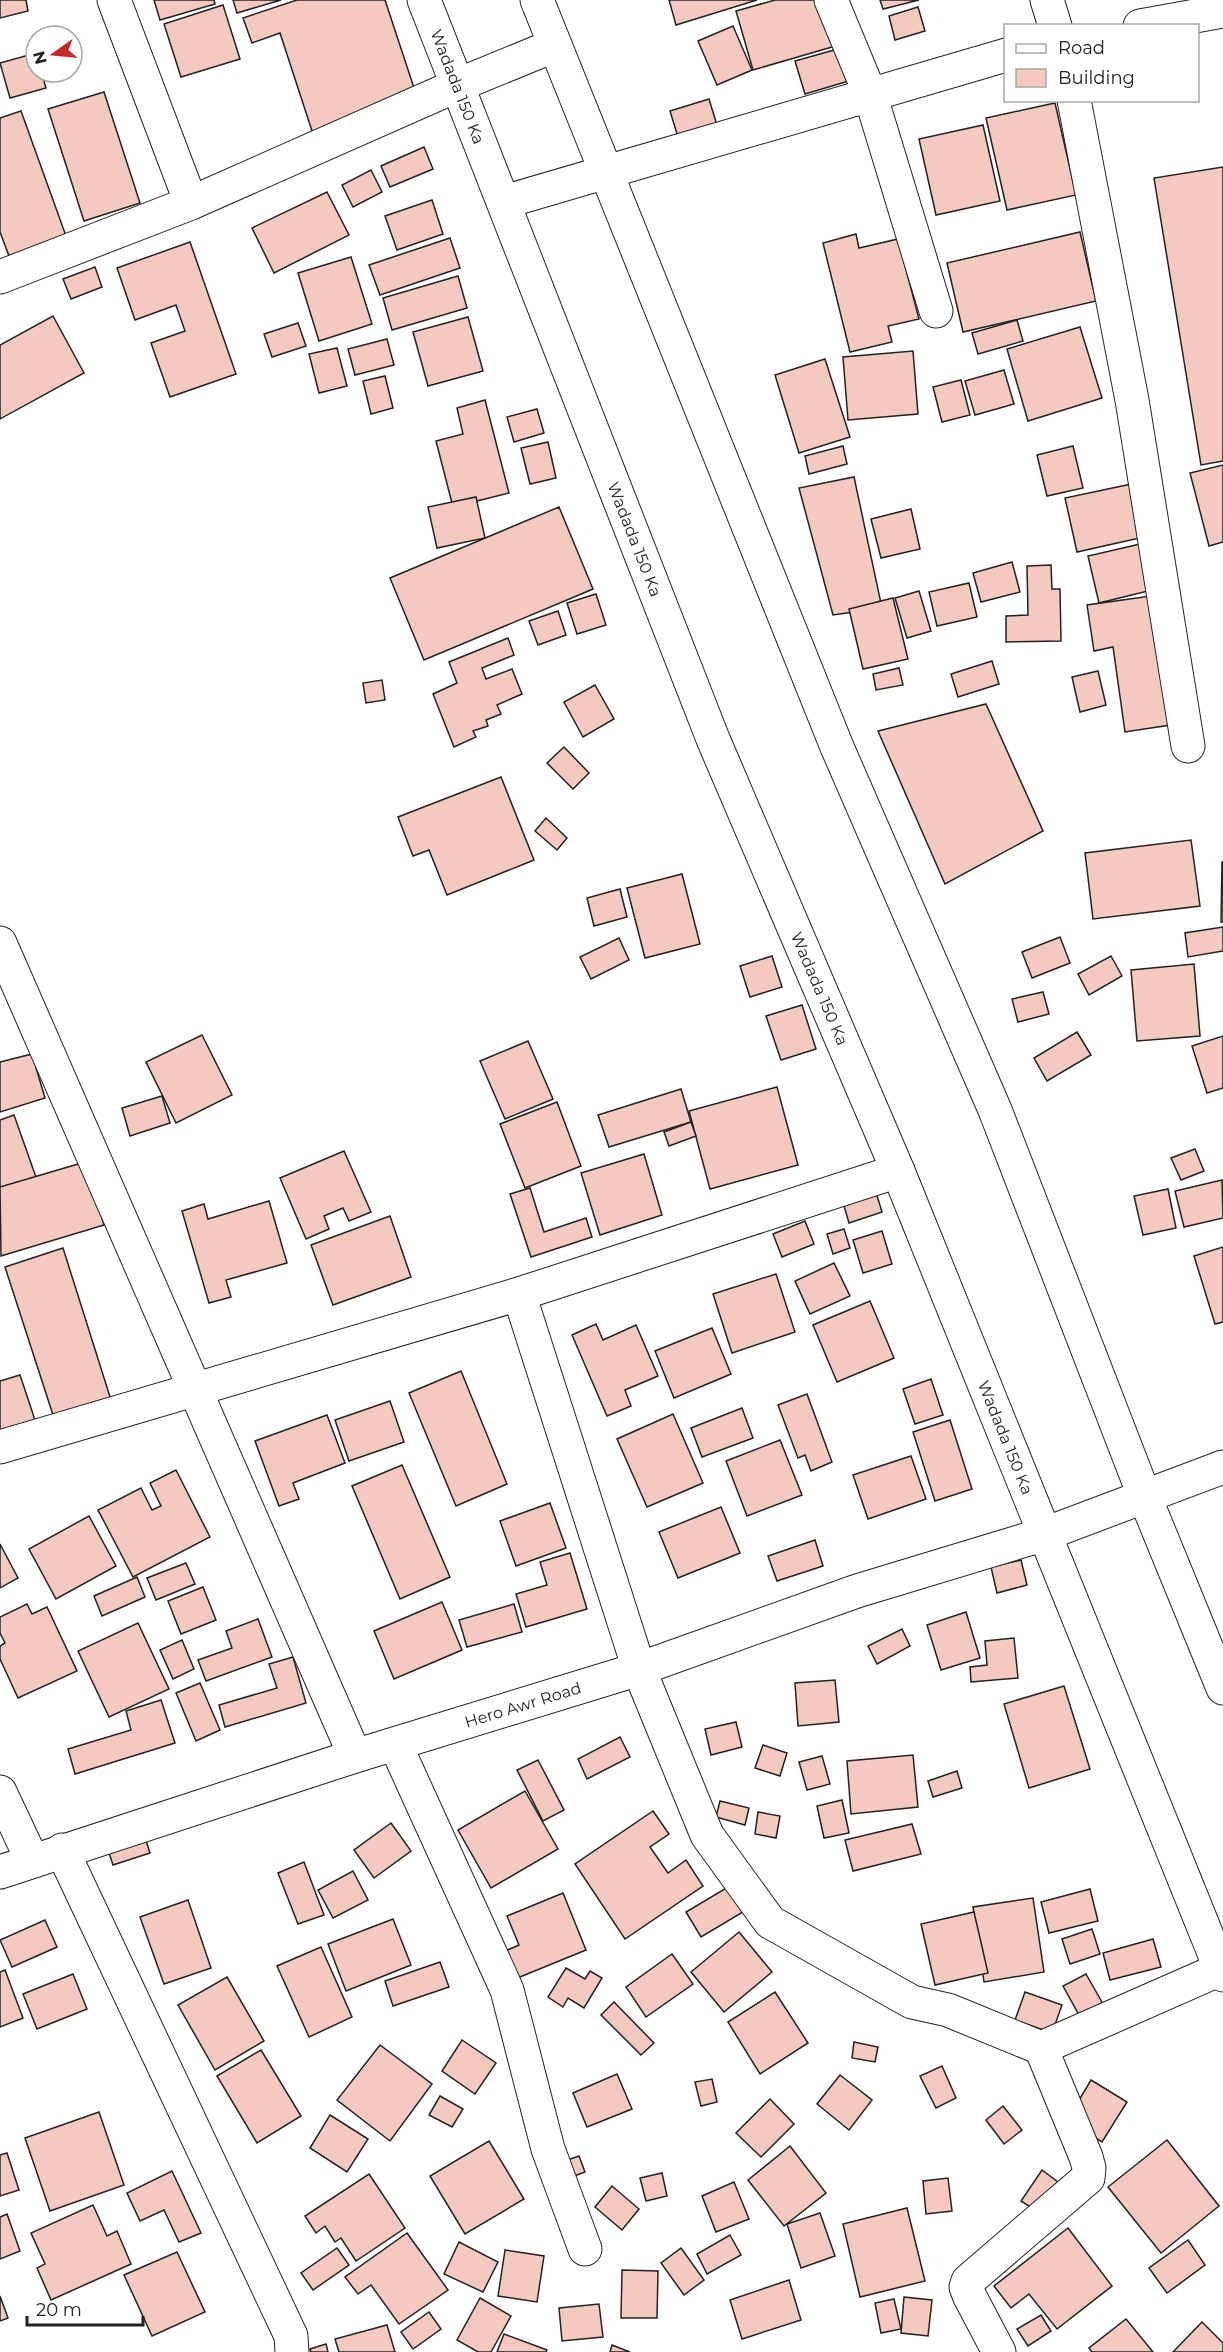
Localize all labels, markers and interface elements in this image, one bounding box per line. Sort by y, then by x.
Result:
north arrow [24,24,84,84]
legend [1004,24,1199,102]
street label: Wadada 150 Ka [427,27,489,147]
text: Road [1058,37,1105,59]
text: N [29,49,51,66]
text: Building [1058,67,1135,89]
street label: Wadada 150 Ka [604,479,666,599]
street label: Wadada 150 Ka [787,929,853,1048]
street label: Wadada 150 Ka [974,1378,1037,1497]
street label: Hero Awr Road [462,1678,583,1731]
scale bar [27,2289,142,2327]
text: 20 m [36,2299,82,2321]

